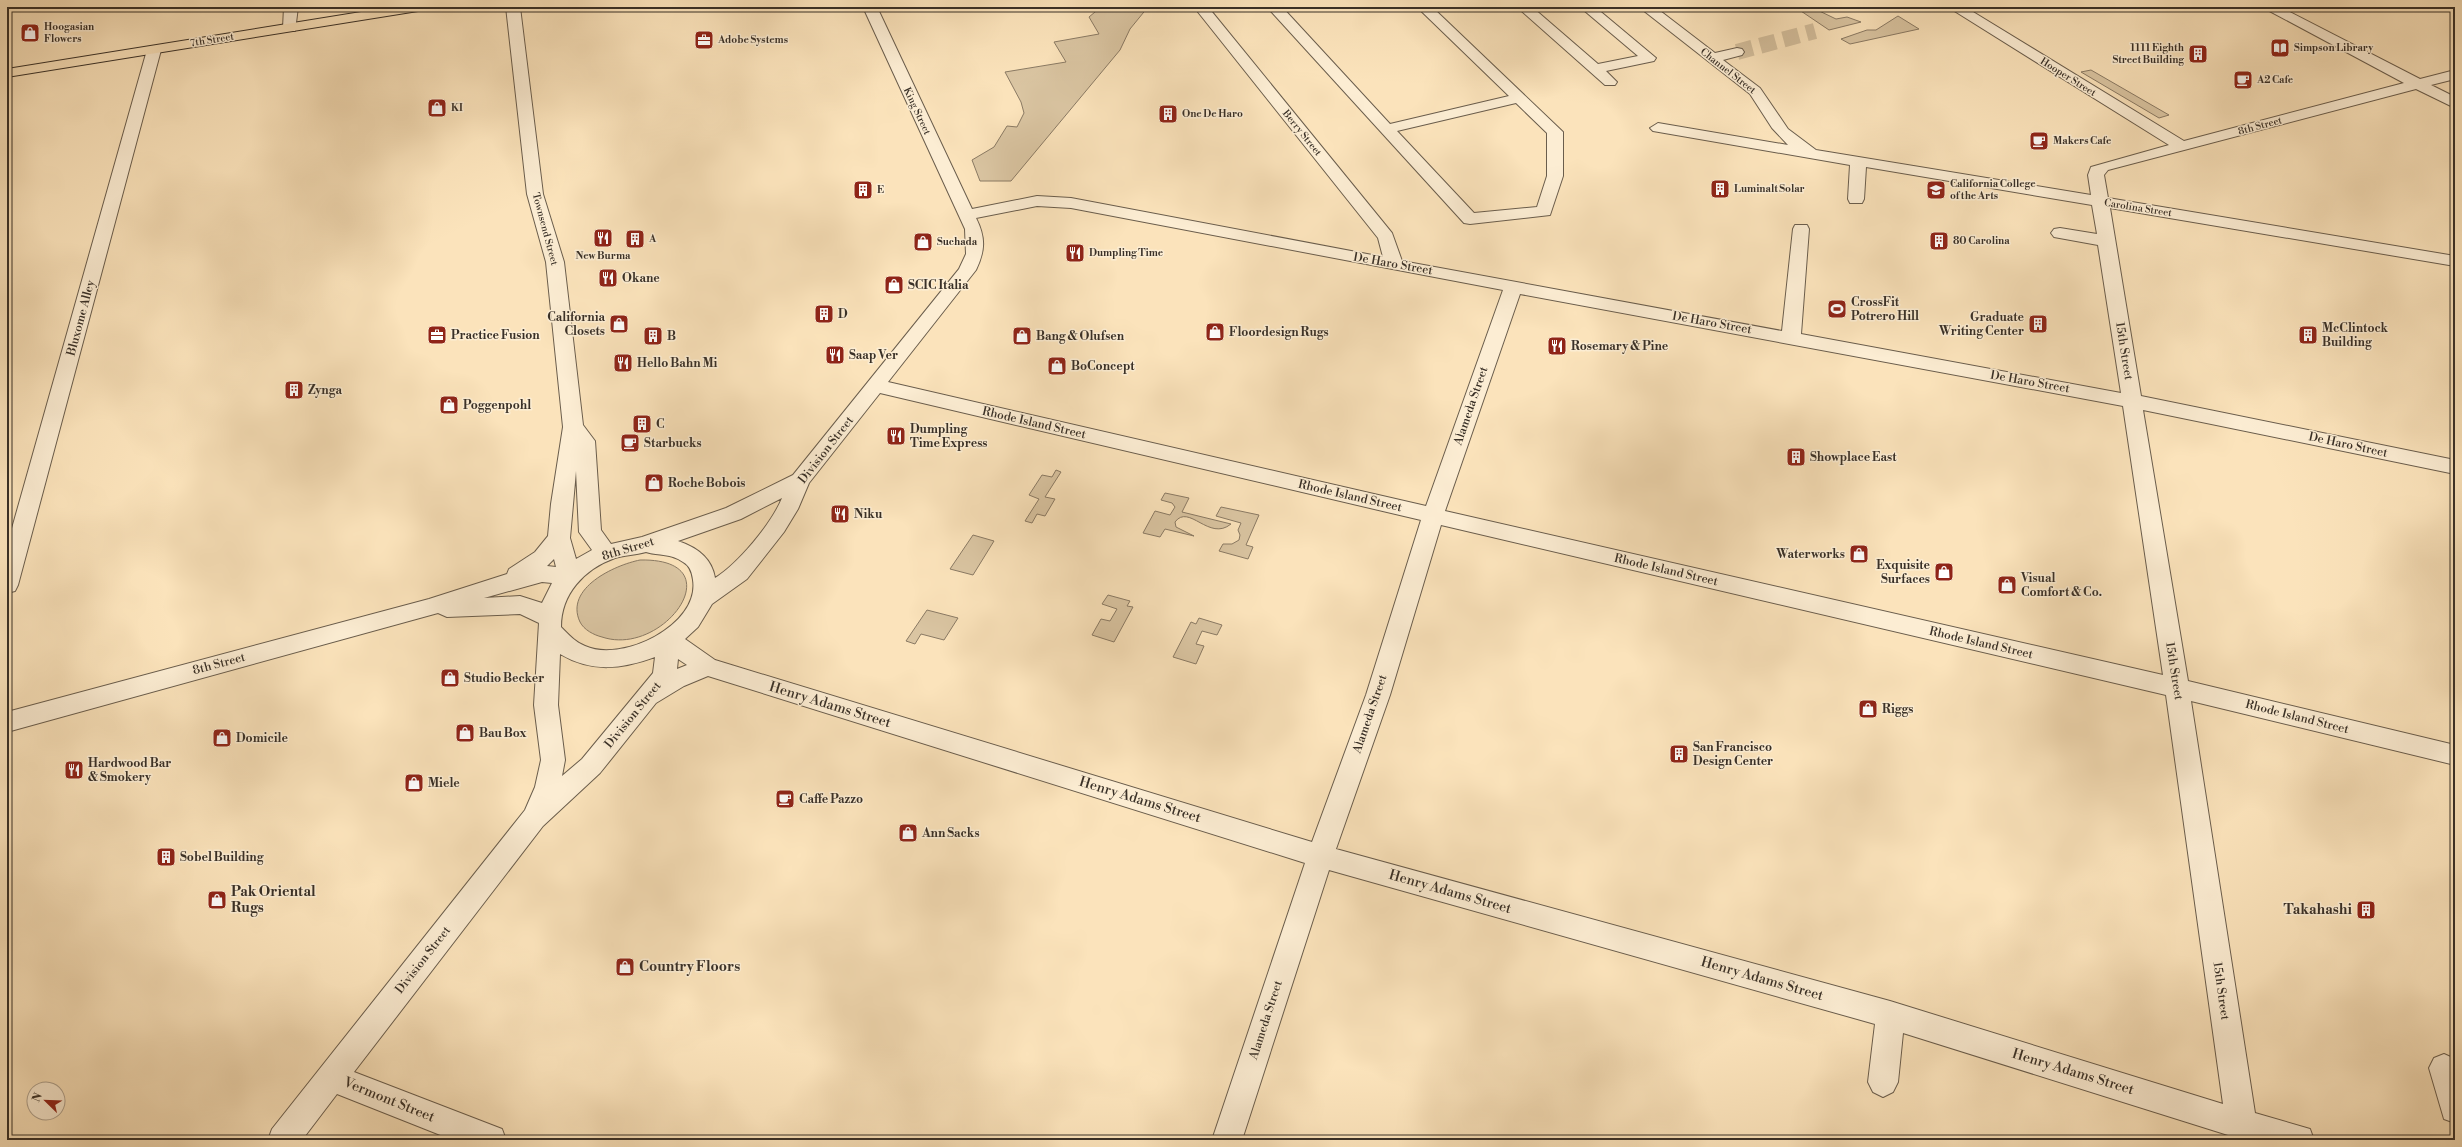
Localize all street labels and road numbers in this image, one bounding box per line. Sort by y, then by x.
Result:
street label: 7th Street [189,31,235,49]
street label: Channel Street [1698,46,1758,97]
street label: Hooper Street [2038,55,2099,99]
street label: King Street [901,85,933,137]
street label: Berry Street [1279,107,1324,159]
street label: 8th Street [2237,114,2284,138]
street label: Townsend Street [530,191,561,267]
street label: Carolina Street [2103,197,2173,219]
street label: De Haro Street [1352,250,1435,278]
street label: Bluxome Alley [63,278,98,358]
street label: De Haro Street [1671,309,1754,337]
street label: 15th Street [2112,321,2136,382]
street label: Alameda Street [1450,364,1492,448]
street label: De Haro Street [1989,368,2072,396]
street label: Rhode Island Street [981,404,1088,442]
street label: Division Street [795,413,857,487]
street label: De Haro Street [2307,429,2390,461]
street label: Rhode Island Street [1297,477,1404,515]
street label: 8th Street [600,534,657,564]
street label: Rhode Island Street [1613,551,1720,589]
street label: Rhode Island Street [1928,624,2035,662]
street label: 15th Street [2162,641,2186,702]
street label: 8th Street [191,650,248,678]
street label: Alameda Street [1349,672,1391,756]
street label: Division Street [602,678,665,751]
street label: Henry Adams Street [767,678,893,732]
street label: Rhode Island Street [2244,697,2351,737]
street label: Henry Adams Street [1077,773,1203,827]
street label: Henry Adams Street [1387,866,1513,918]
street label: Division Street [392,923,454,997]
street label: Henry Adams Street [1699,953,1825,1005]
street label: 15th Street [2210,961,2233,1022]
street label: Alameda Street [1246,978,1286,1062]
street label: Henry Adams Street [2010,1045,2136,1099]
street label: Vermont Street [340,1073,437,1126]

